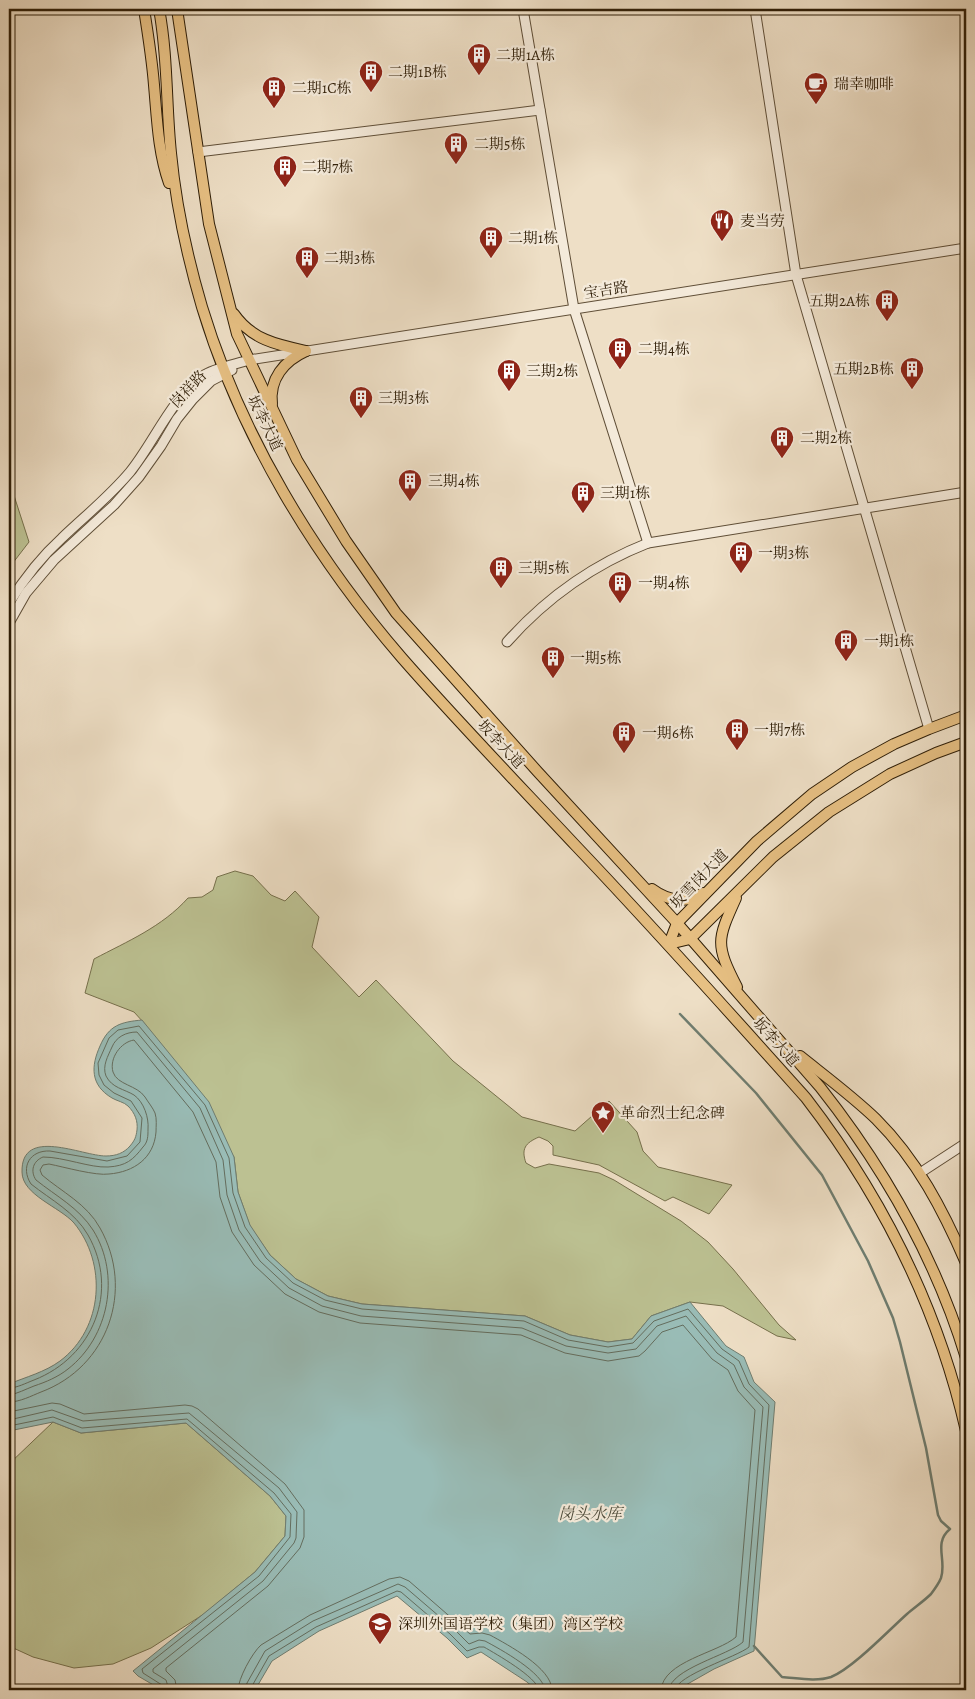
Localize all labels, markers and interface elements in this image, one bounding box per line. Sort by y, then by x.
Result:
building icon: 二期1A栋 [466,42,492,76]
place label: 二期1A栋 [496,45,555,65]
building icon: 二期1B栋 [358,59,384,93]
place label: 二期1B栋 [388,62,447,82]
cafe icon: 瑞幸咖啡 [803,71,829,105]
place label: 瑞幸咖啡 [834,74,894,94]
building icon: 二期1C栋 [261,75,287,109]
place label: 二期1C栋 [292,78,352,98]
building icon: 二期5栋 [443,131,469,165]
place label: 二期5栋 [474,134,525,154]
building icon: 二期7栋 [272,154,298,188]
place label: 二期7栋 [302,157,353,177]
restaurant icon: 麦当劳 [709,208,735,242]
place label: 麦当劳 [740,211,785,231]
building icon: 二期1栋 [478,225,504,259]
place label: 二期1栋 [508,228,558,248]
building icon: 二期3栋 [294,245,320,279]
place label: 二期3栋 [324,248,375,268]
street label: 宝吉路 [582,277,630,303]
building icon: 五期2A栋 [874,288,900,322]
place label: 五期2A栋 [809,291,870,311]
building icon: 二期4栋 [607,336,633,370]
place label: 二期4栋 [638,339,690,359]
building icon: 五期2B栋 [899,356,925,390]
building icon: 三期2栋 [496,358,522,392]
place label: 五期2B栋 [833,359,894,379]
place label: 三期2栋 [526,361,578,381]
street label: 岗祥路 [165,366,211,412]
building icon: 三期3栋 [348,385,374,419]
place label: 三期3栋 [378,388,429,408]
street label: 坂李大道 [243,392,287,454]
building icon: 二期2栋 [769,425,795,459]
place label: 二期2栋 [800,428,852,448]
building icon: 三期4栋 [397,468,423,502]
place label: 三期4栋 [428,471,480,491]
building icon: 三期1栋 [570,480,596,514]
place label: 三期1栋 [600,483,650,503]
building icon: 一期3栋 [728,540,754,574]
place label: 一期3栋 [758,543,809,563]
building icon: 三期5栋 [488,555,514,589]
place label: 三期5栋 [518,558,569,578]
building icon: 一期4栋 [607,570,633,604]
place label: 一期4栋 [638,573,690,593]
building icon: 一期1栋 [833,628,859,662]
place label: 一期1栋 [864,631,914,651]
building icon: 一期5栋 [540,645,566,679]
place label: 一期5栋 [570,648,621,668]
street label: 坂李大道 [473,715,529,773]
building icon: 一期7栋 [724,717,750,751]
building icon: 一期6栋 [611,720,637,754]
place label: 一期7栋 [754,720,805,740]
place label: 一期6栋 [642,723,694,743]
street label: 坂雪岗大道 [666,845,732,913]
street label: 坂李大道 [748,1013,804,1071]
place icon: 革命烈士纪念碑 [590,1100,616,1134]
place label: 革命烈士纪念碑 [620,1103,725,1123]
water label: 岗头水库 [558,1503,625,1525]
school or university icon: 深圳外国语学校（集团）湾区学校 [367,1611,393,1645]
place label: 深圳外国语学校（集团）湾区学校 [398,1614,623,1634]

